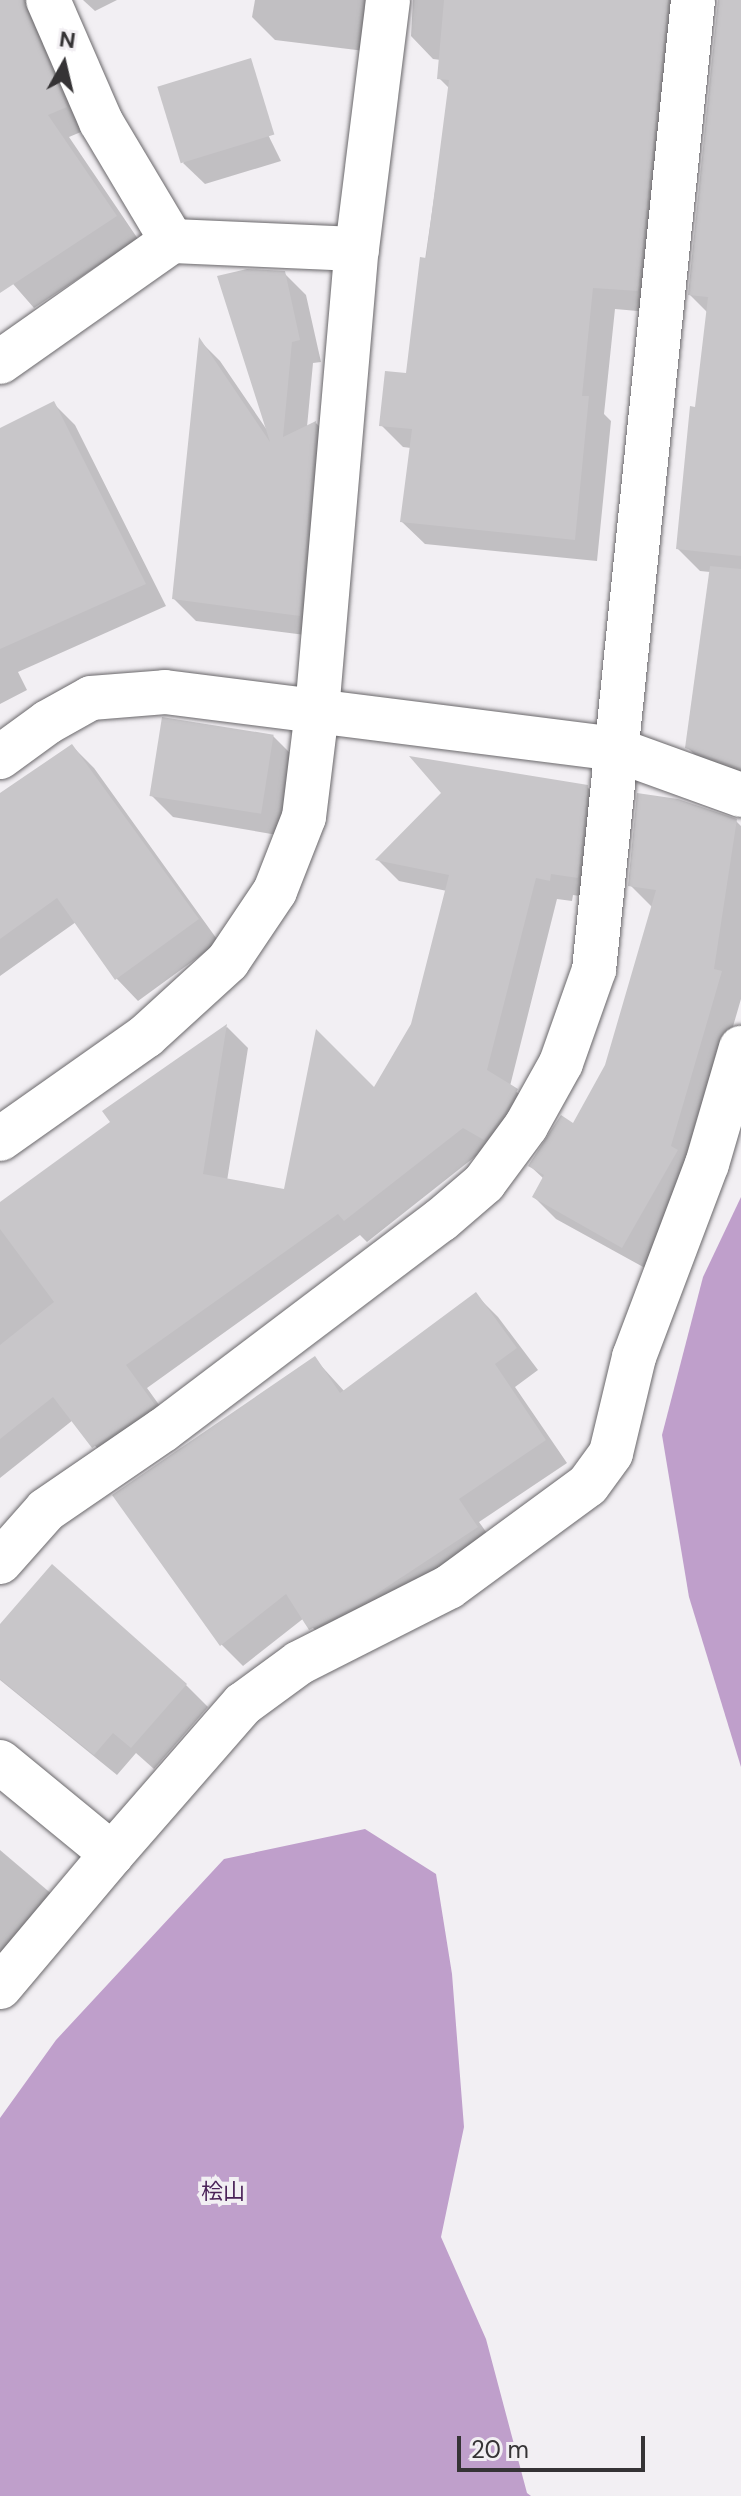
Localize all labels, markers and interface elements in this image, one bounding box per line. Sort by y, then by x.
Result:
north arrow [24,24,104,104]
text: N [57,24,77,55]
park label: 桧山 [201,2179,245,2205]
scale bar [461,2420,649,2470]
text: 20 m [471,2434,529,2465]

